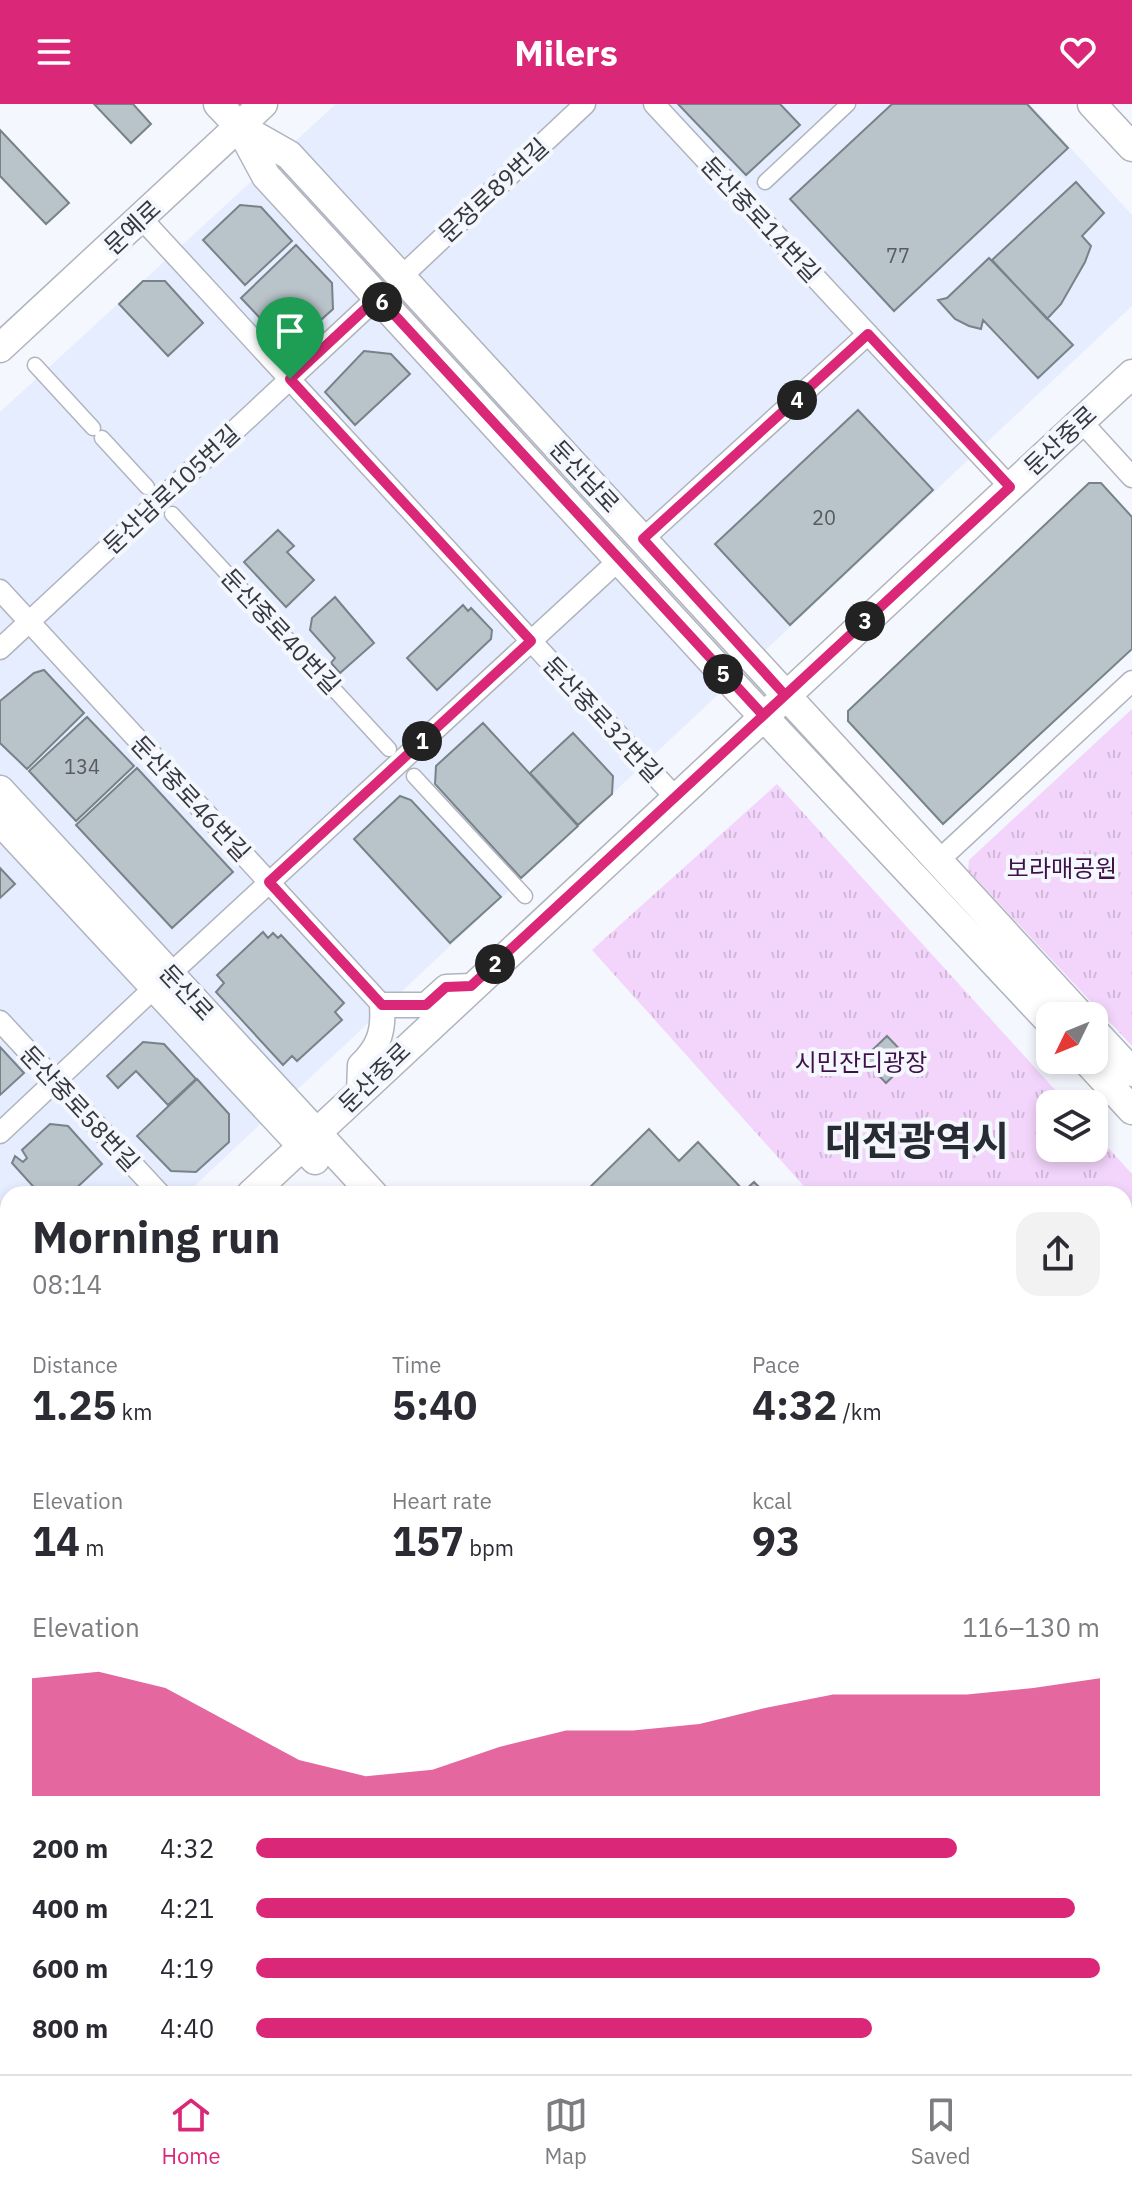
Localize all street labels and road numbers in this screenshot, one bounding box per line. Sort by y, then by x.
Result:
street label: 문정로89번길 [431,131,555,249]
street label: 둔산중로14번길 [694,149,828,289]
street label: 문예로 [97,193,167,261]
street label: 둔산중로 [1017,398,1103,482]
street label: 둔산남로105번길 [96,417,246,561]
street label: 둔산남로 [543,433,627,519]
street label: 둔산중로40번길 [214,561,348,701]
street label: 둔산중로32번길 [536,649,670,789]
street label: 둔산중로46번길 [124,728,258,868]
street label: 둔산로 [153,957,221,1027]
street label: 둔산중로 [331,1035,417,1119]
street label: 둔산중로58번길 [13,1038,147,1178]

